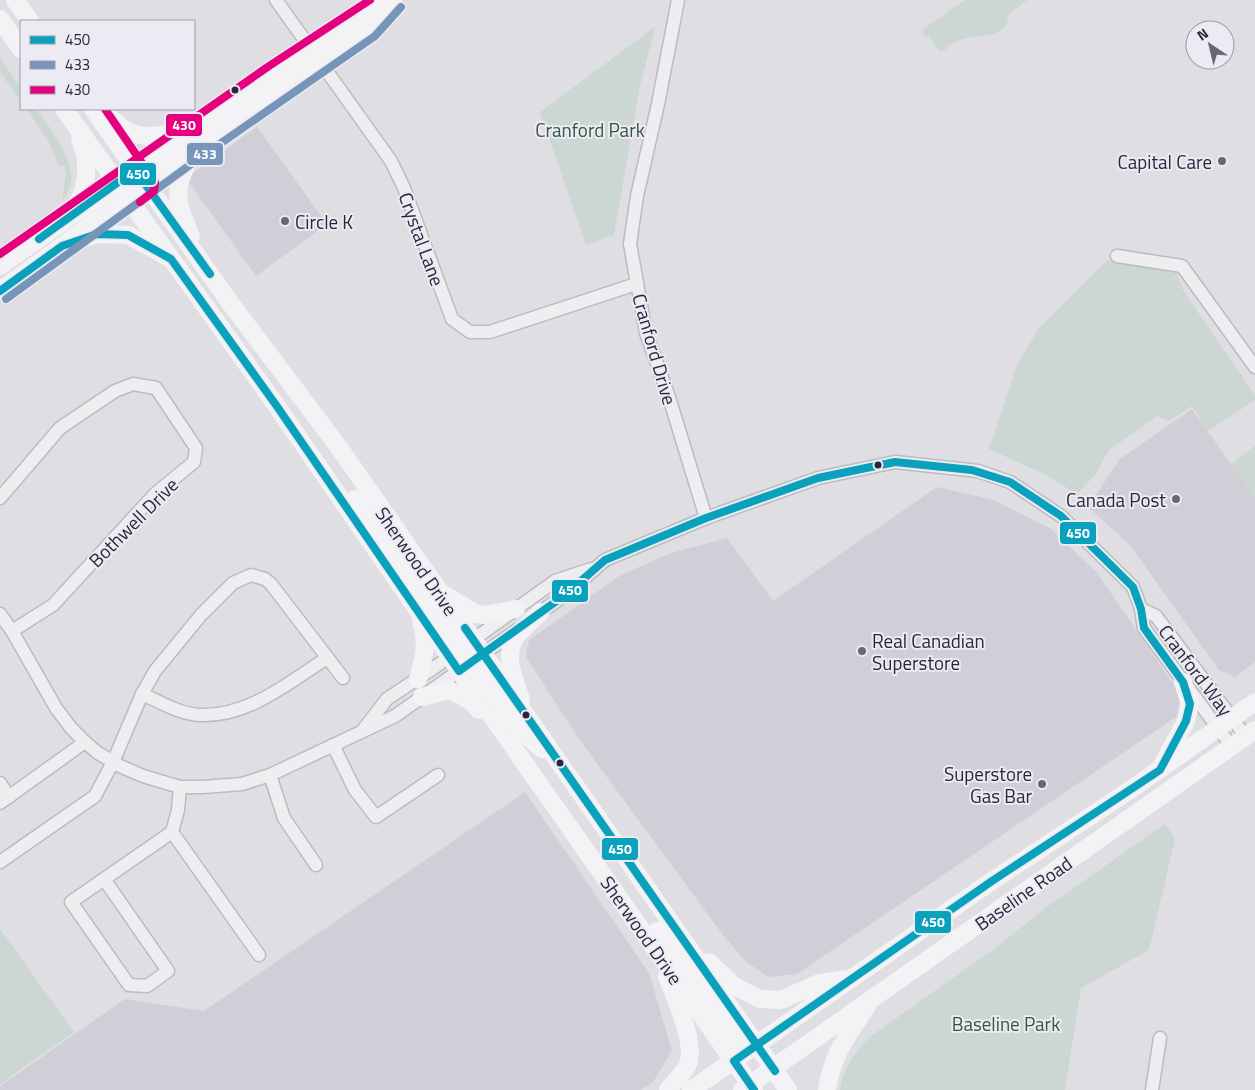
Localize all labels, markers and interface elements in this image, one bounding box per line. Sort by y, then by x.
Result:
legend [20,20,195,110]
north arrow [1185,20,1235,70]
text: N [1192,23,1212,45]
text: 450 [65,28,90,51]
text: 433 [65,53,90,76]
text: 430 [65,78,90,101]
unlabelled marker [230,85,240,95]
line badge: 430 [165,113,203,137]
text: 430 [172,114,196,135]
park label: Cranford Park [535,115,645,144]
line badge: 433 [186,142,224,166]
text: 433 [193,143,217,164]
place label: Capital Care [1117,147,1212,176]
marker: Capital Care [1216,155,1228,167]
line badge: 450 [119,162,157,186]
text: 450 [126,163,150,184]
street label: Crystal Lane [392,188,452,290]
place label: Circle K [295,207,353,236]
marker: Circle K [279,215,291,227]
street label: Cranford Drive [625,290,685,408]
unlabelled marker [873,460,883,470]
street label: Bothwell Drive [81,470,185,574]
place label: Canada Post [1066,485,1166,514]
marker: Canada Post [1170,493,1182,505]
street label: Sherwood Drive [369,501,465,621]
line badge: 450 [1059,521,1097,545]
text: 450 [1066,522,1090,543]
line badge: 450 [551,579,589,603]
text: 450 [558,579,582,600]
street label: Cranford Way [1152,618,1240,722]
place label: Real Canadian Superstore [872,626,985,677]
marker: Real Canadian Superstore [856,645,868,657]
unlabelled marker [521,710,531,720]
unlabelled marker [555,758,565,768]
place label: Superstore Gas Bar [944,759,1032,810]
marker: Superstore Gas Bar [1036,778,1048,790]
line badge: 450 [601,837,639,861]
text: 450 [608,838,632,859]
street label: Baseline Road [968,849,1078,937]
street label: Sherwood Drive [594,870,690,990]
line badge: 450 [914,910,952,934]
text: 450 [921,911,945,932]
park label: Baseline Park [952,1009,1060,1038]

